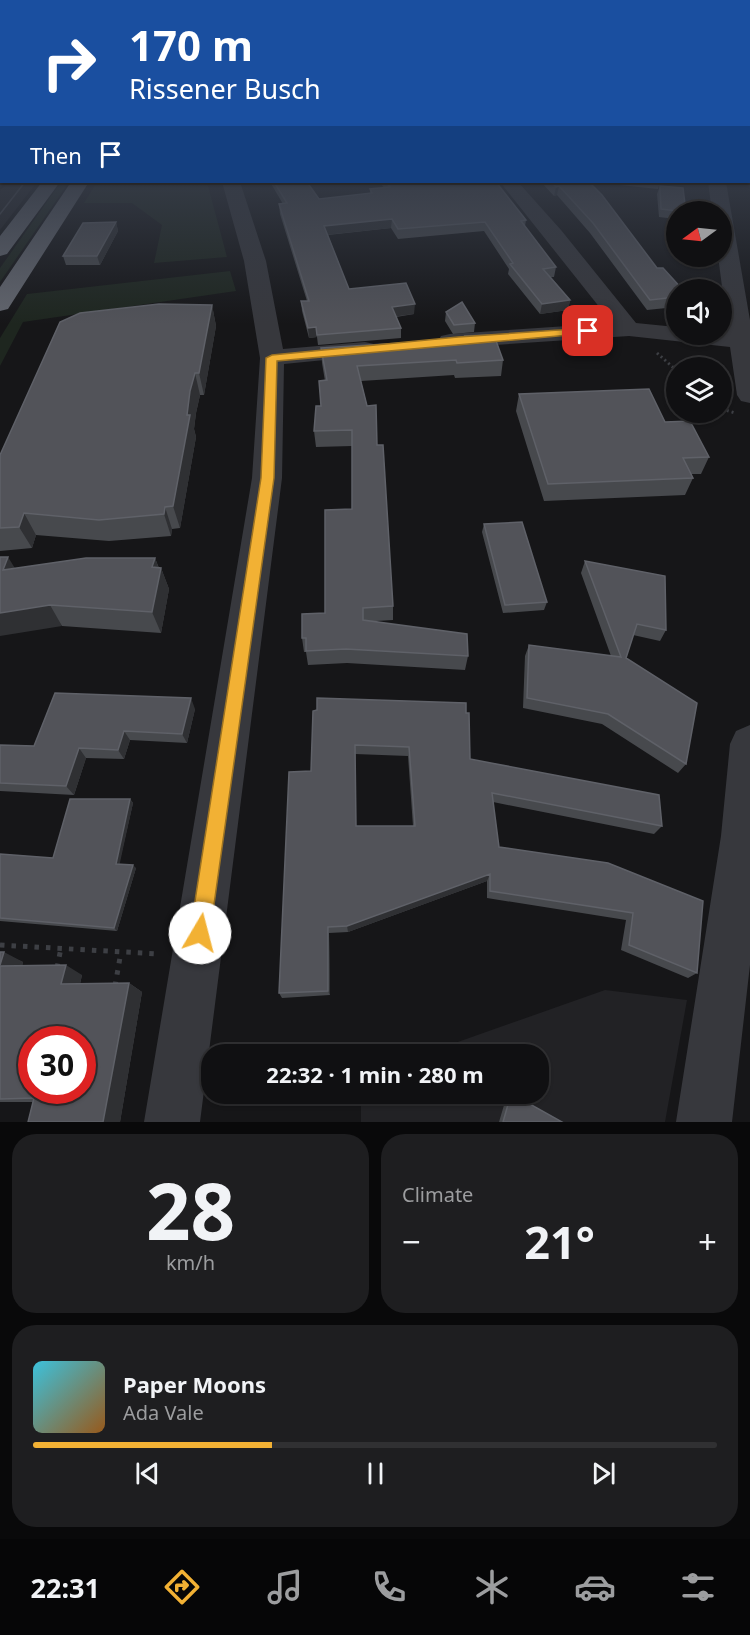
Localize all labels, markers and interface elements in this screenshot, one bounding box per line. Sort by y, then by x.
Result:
text: 170 m [129,16,253,73]
icon: right [30,24,108,102]
text: Rissener Busch [129,70,321,107]
icon: arrive [94,138,127,171]
text: Then [30,140,82,170]
north arrow [666,201,732,267]
map controls [666,201,732,423]
button: sound [666,279,732,345]
pin [562,305,613,356]
icon: arrive [571,314,604,347]
button: layers [666,357,732,423]
position arrow [168,901,232,965]
speed limit sign: 30 [18,1026,96,1104]
text: 22:32 · 1 min · 280 m [266,1059,484,1089]
text: 28 [146,1157,235,1263]
text: Climate [402,1181,473,1208]
text: 21° [524,1211,595,1272]
text: − [402,1219,421,1264]
text: + [698,1219,717,1264]
text: km/h [166,1249,215,1276]
text: Paper Moons [123,1369,266,1399]
text: Ada Vale [123,1399,204,1426]
icon: previous [131,1457,164,1490]
icon: pause [359,1457,392,1490]
icon: next [587,1457,620,1490]
icon: directions [161,1566,203,1608]
icon: music [264,1566,306,1608]
icon: phone [368,1566,410,1608]
icon: climate [471,1566,513,1608]
icon: car [574,1566,616,1608]
icon: filters [677,1566,719,1608]
text: 22:31 [31,1569,100,1606]

